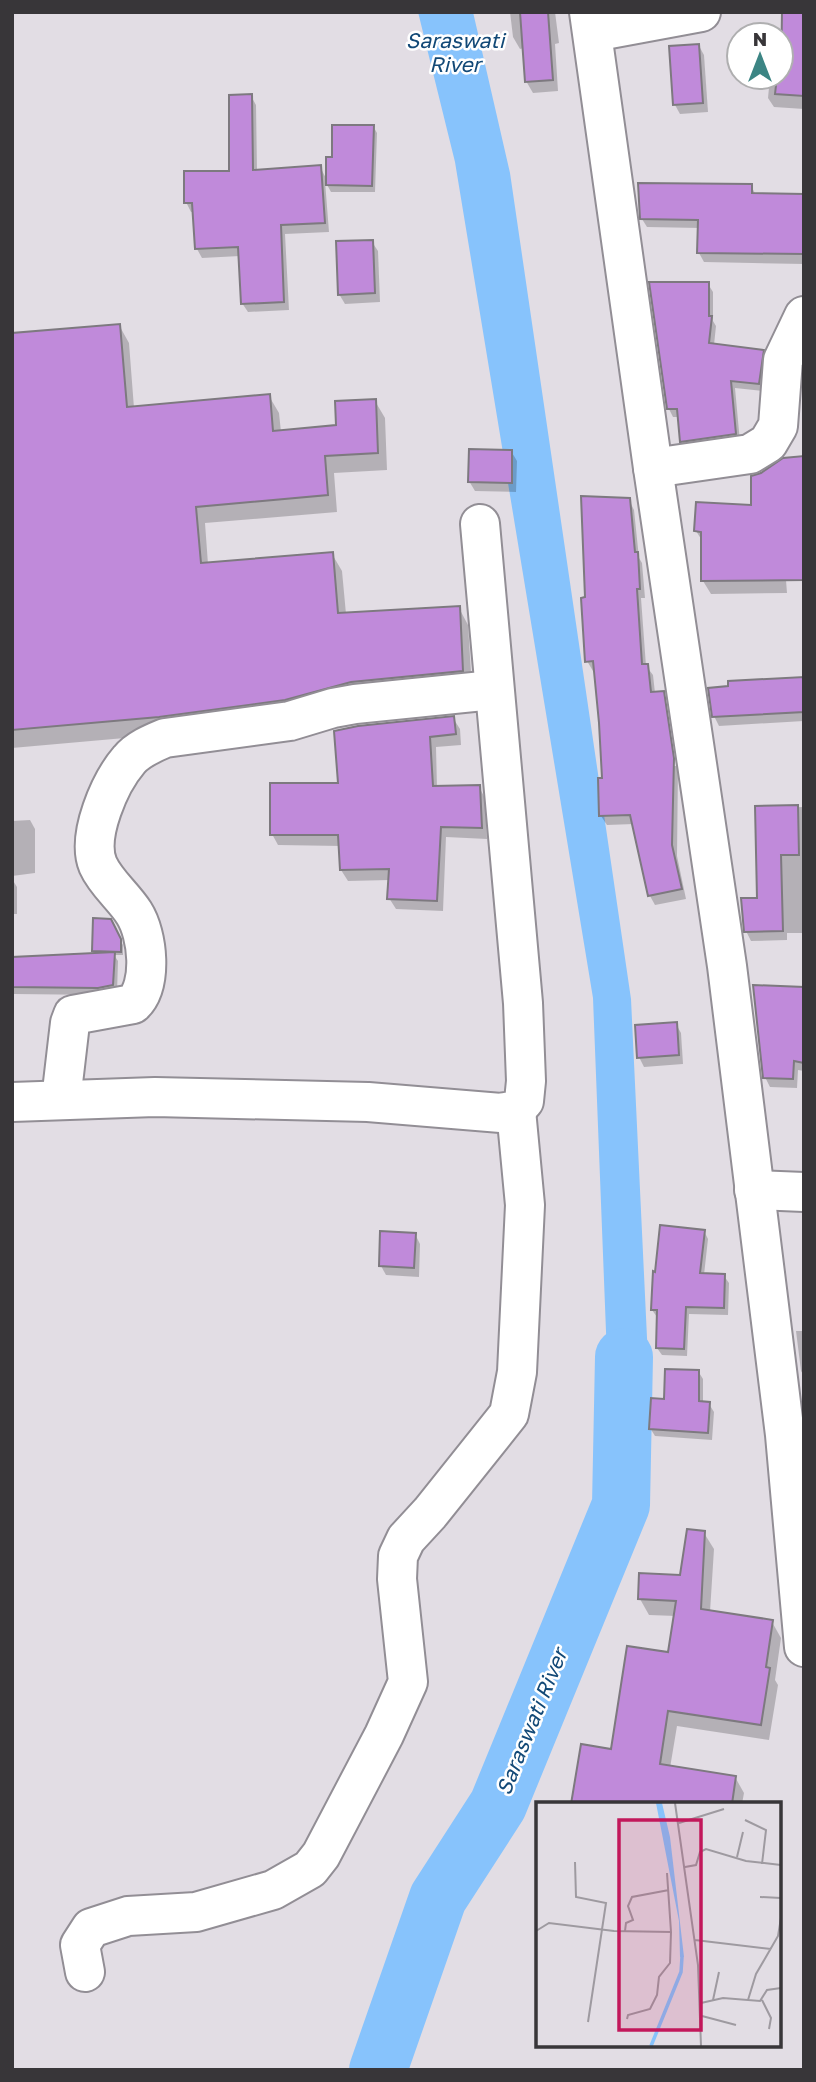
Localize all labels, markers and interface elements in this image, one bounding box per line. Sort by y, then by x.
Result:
north arrow [725,21,795,91]
water label: Saraswati River [406,27,507,77]
text: N [753,27,767,50]
water label: Saraswati River [490,1642,573,1799]
inset map [536,1802,781,2047]

